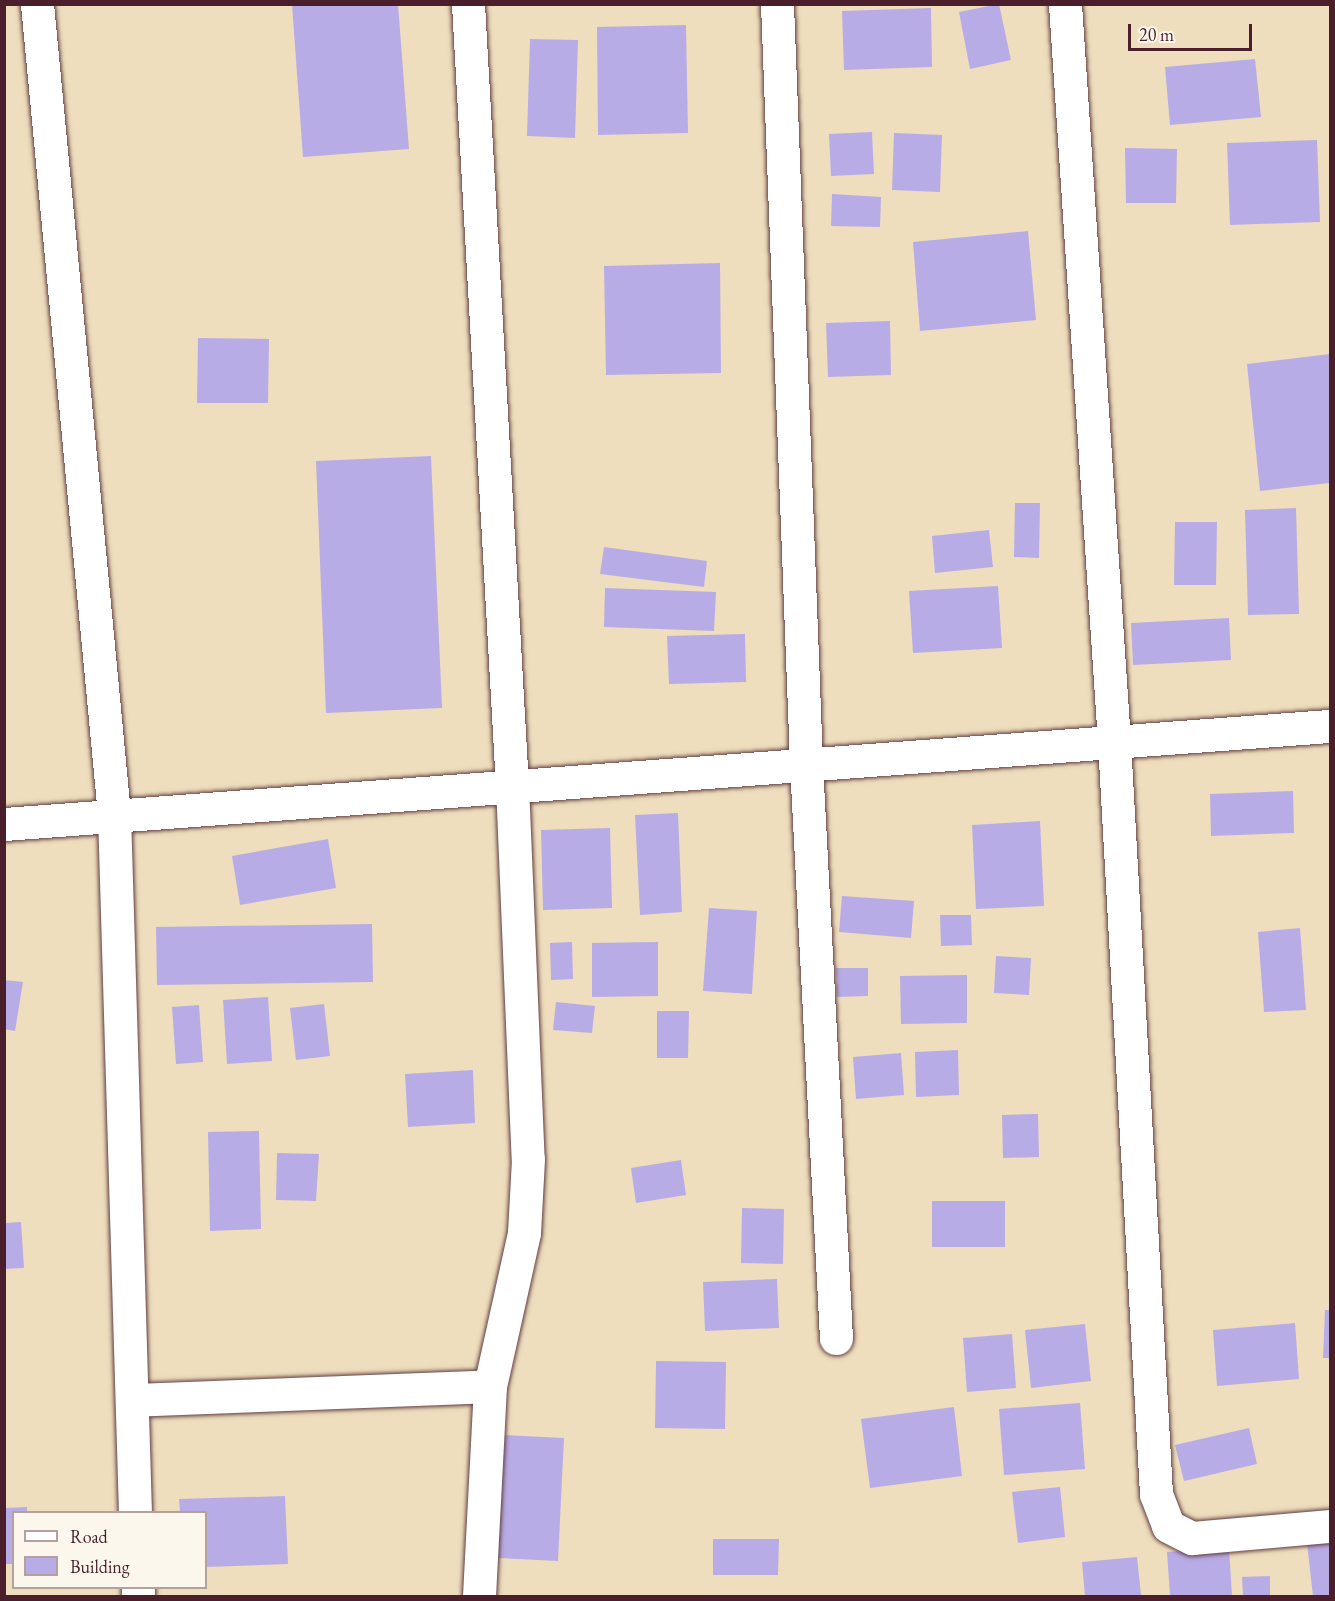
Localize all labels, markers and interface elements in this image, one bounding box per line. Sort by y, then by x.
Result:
scale bar [1131,12,1256,50]
text: 20 m [1139,23,1174,46]
legend [12,1511,207,1589]
text: Road [70,1525,108,1548]
text: Building [70,1555,130,1578]

